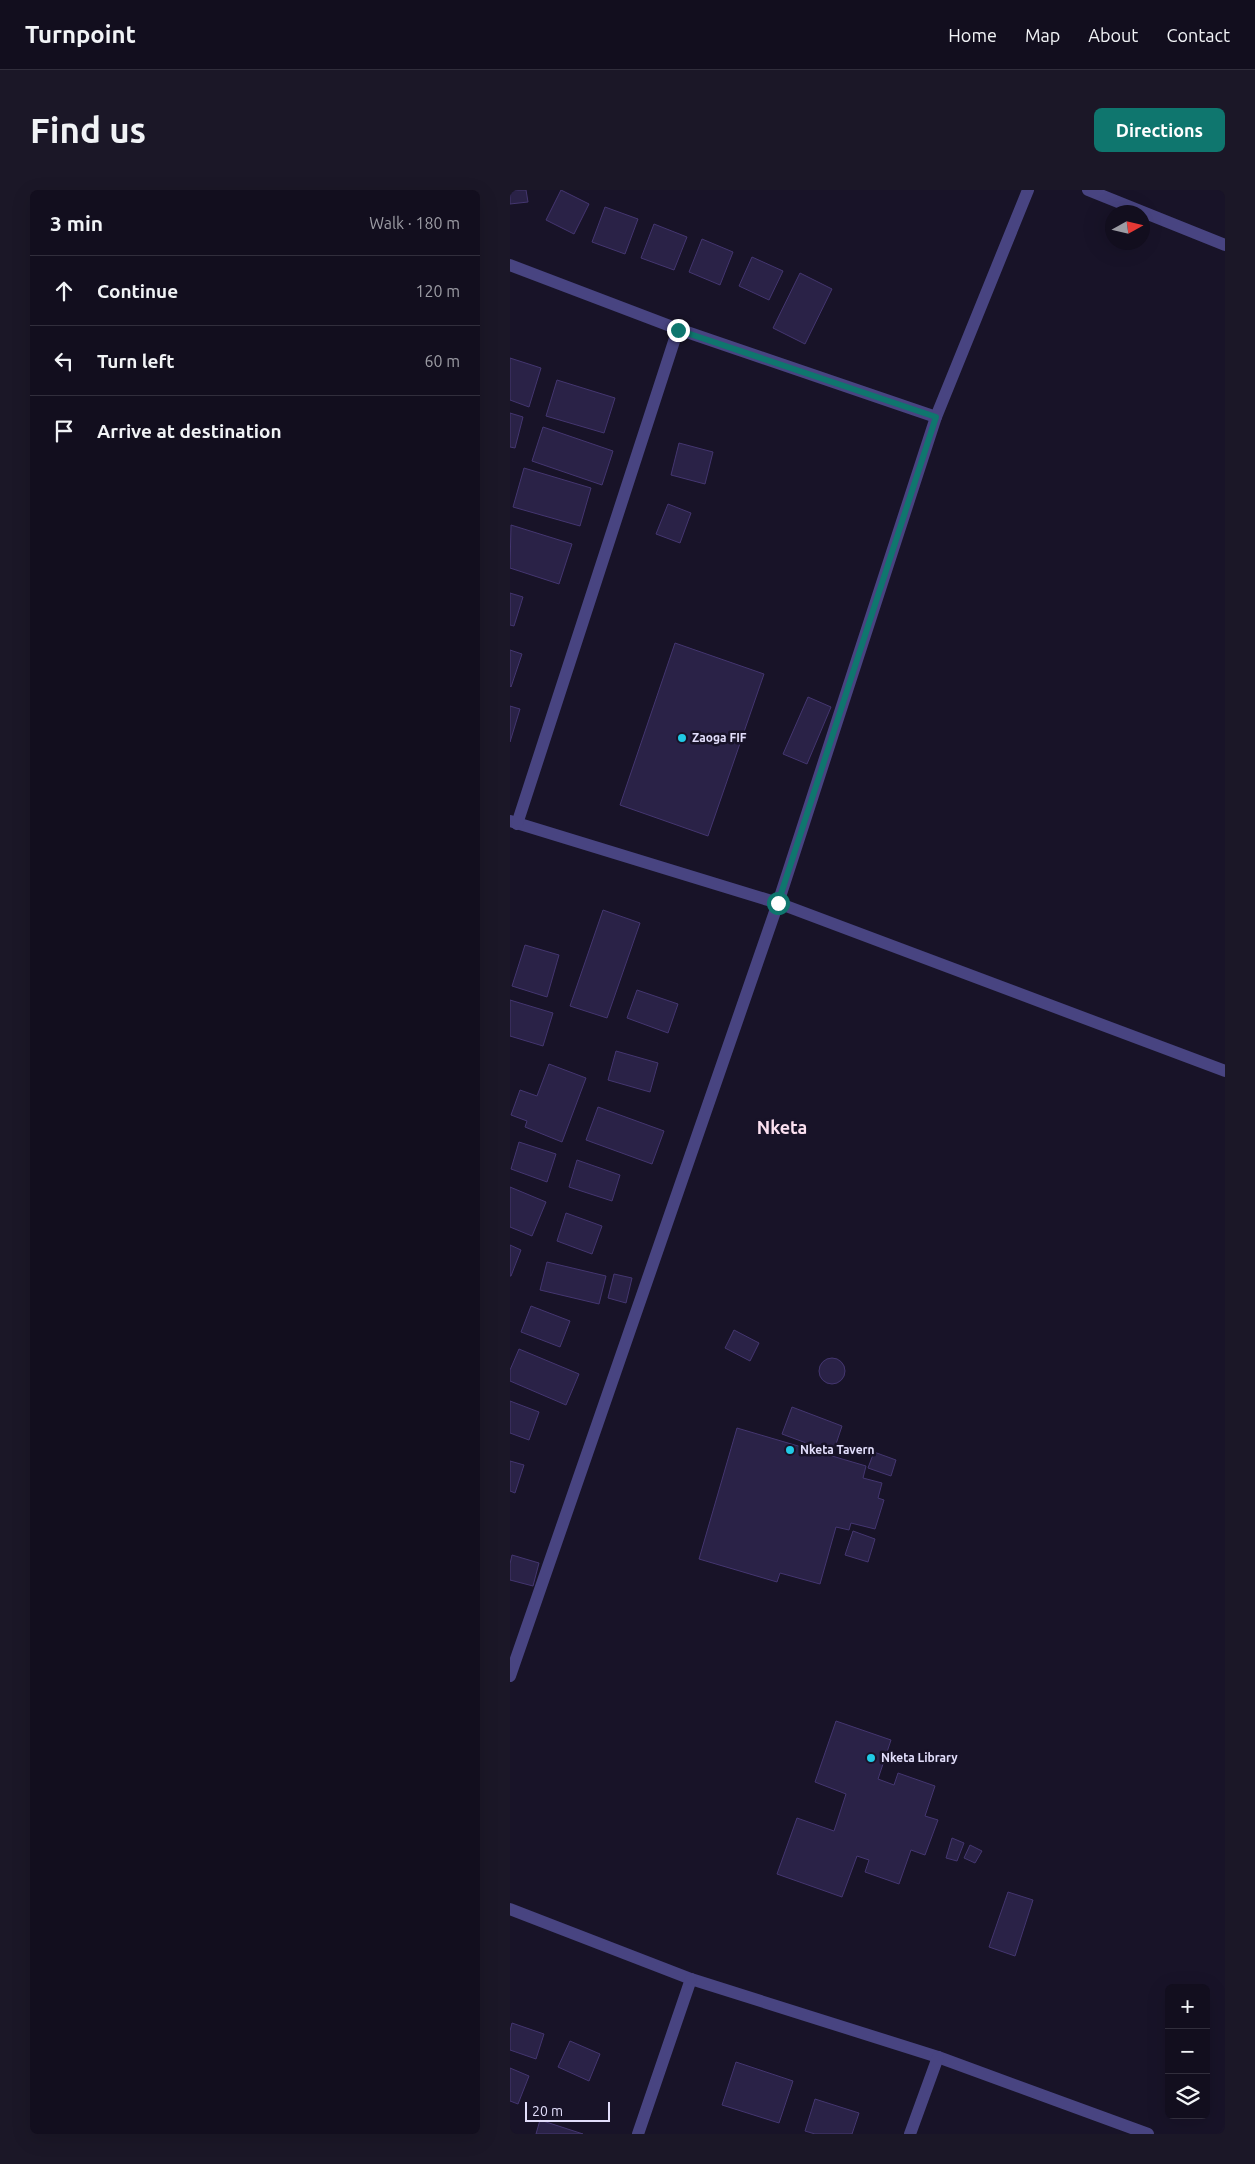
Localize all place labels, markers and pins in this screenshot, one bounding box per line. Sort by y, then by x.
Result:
place label: Zaoga FIF [692,731,747,744]
marker: Zaoga FIF [676,732,688,744]
place label: Nketa Tavern [800,1443,875,1456]
marker: Nketa Tavern [784,1444,796,1456]
place label: Nketa Library [881,1751,958,1764]
marker: Nketa Library [865,1752,877,1764]

